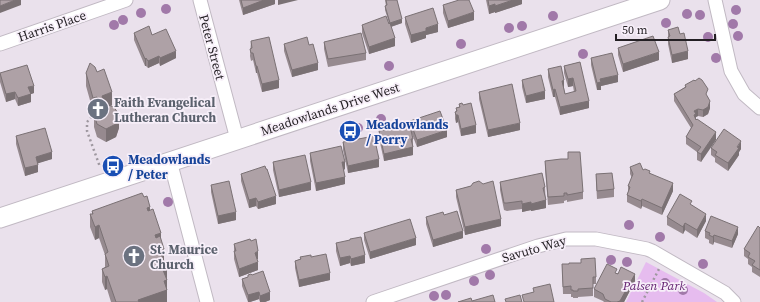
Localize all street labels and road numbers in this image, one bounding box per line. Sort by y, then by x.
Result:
street label: Harris Place [16,6,89,46]
street label: Peter Street [195,12,229,82]
street label: Meadowlands Drive West [258,78,402,139]
street label: Savuto Way [500,232,568,266]

